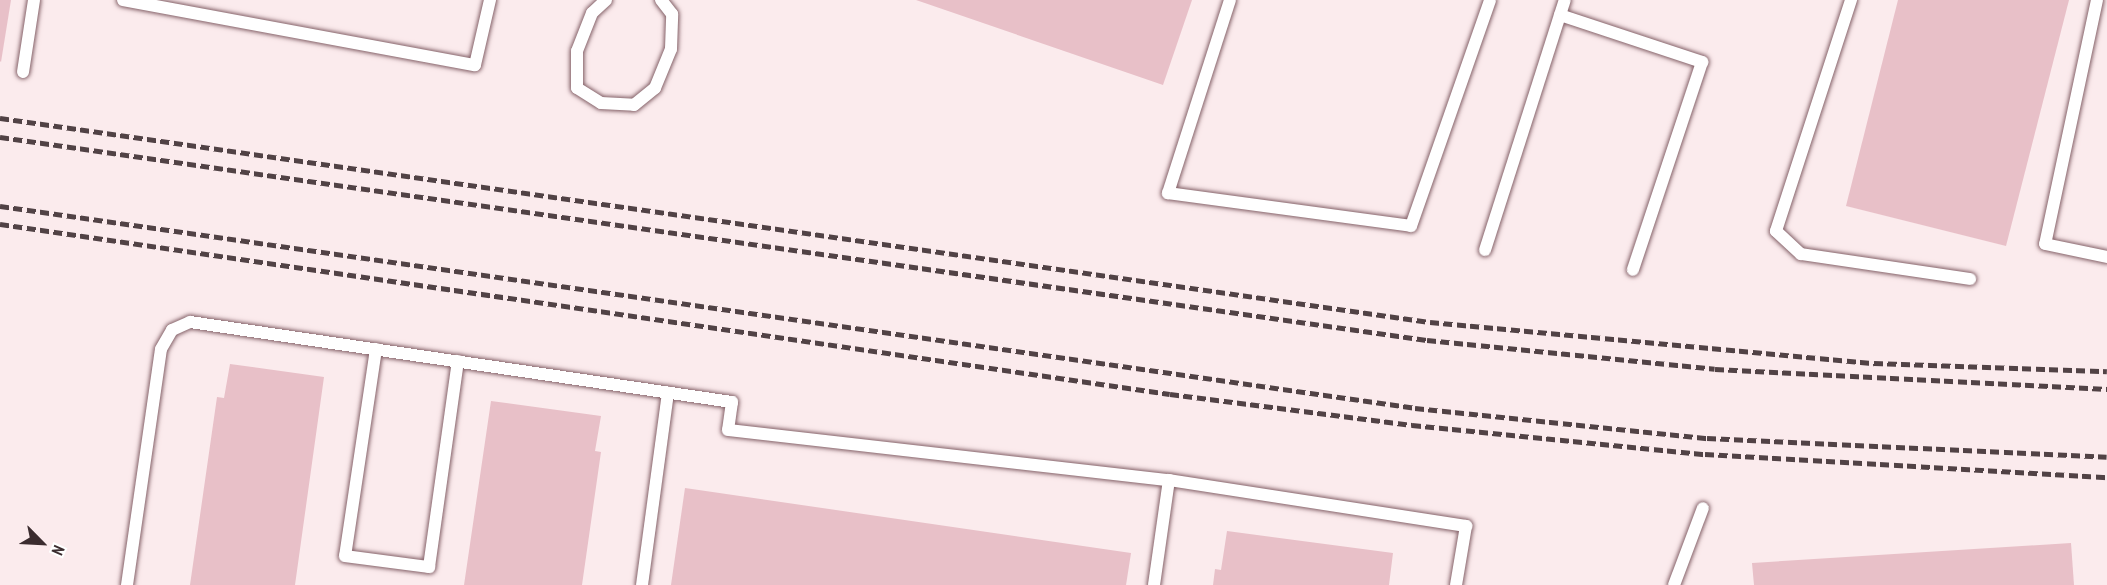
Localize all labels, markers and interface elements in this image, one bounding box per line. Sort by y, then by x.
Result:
north arrow [12,513,72,573]
text: N [48,542,69,558]

